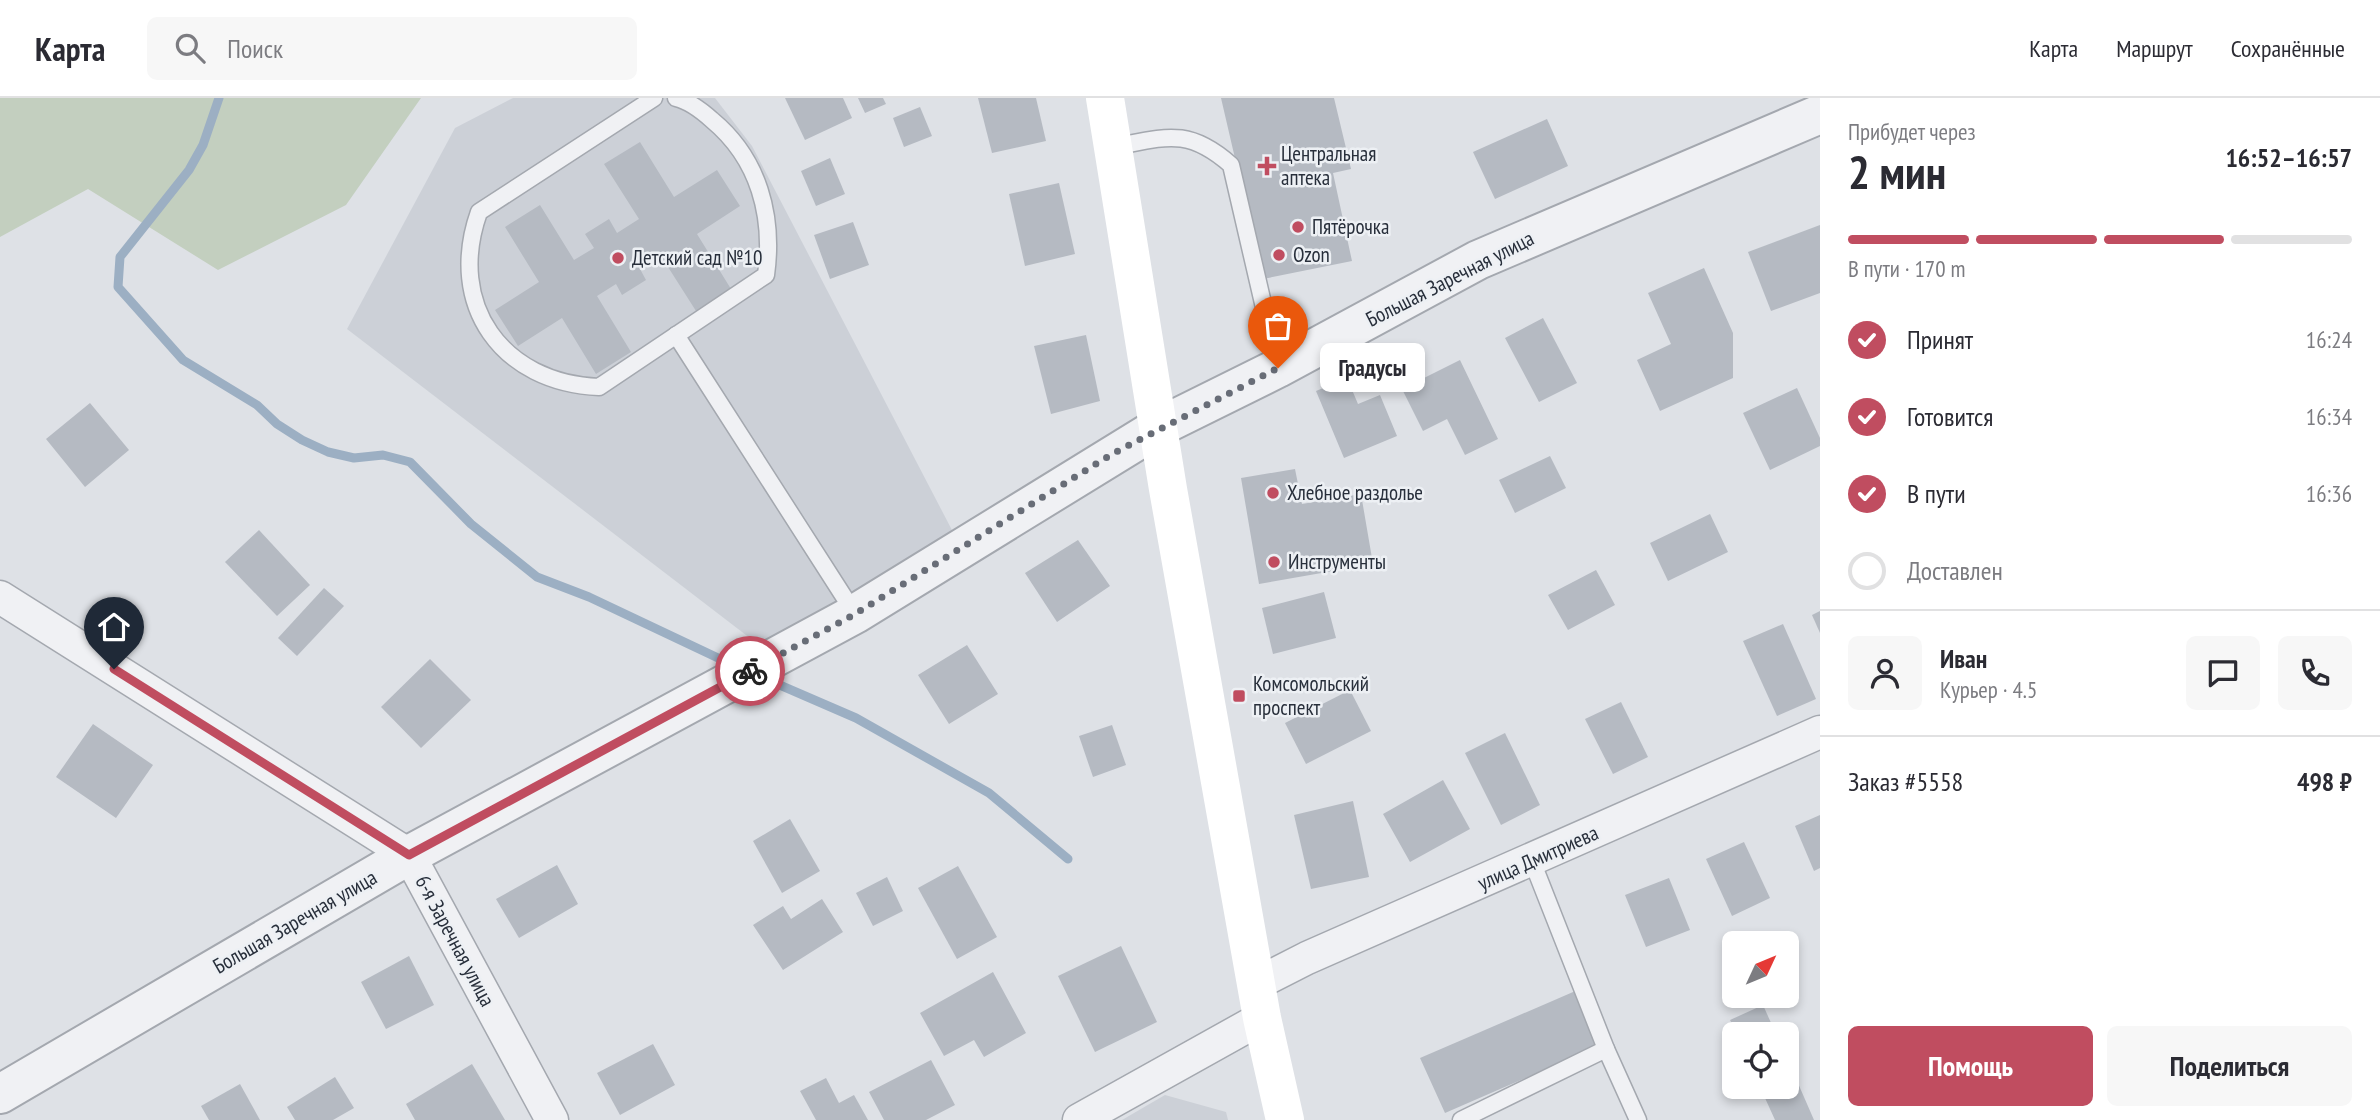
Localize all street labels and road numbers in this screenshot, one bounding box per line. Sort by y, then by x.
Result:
street label: Большая Заречная улица [1361,225,1538,333]
street label: улица Дмитриева [1473,819,1602,896]
street label: Большая Заречная улица [208,864,382,980]
street label: 6-я Заречная улица [410,870,501,1011]

